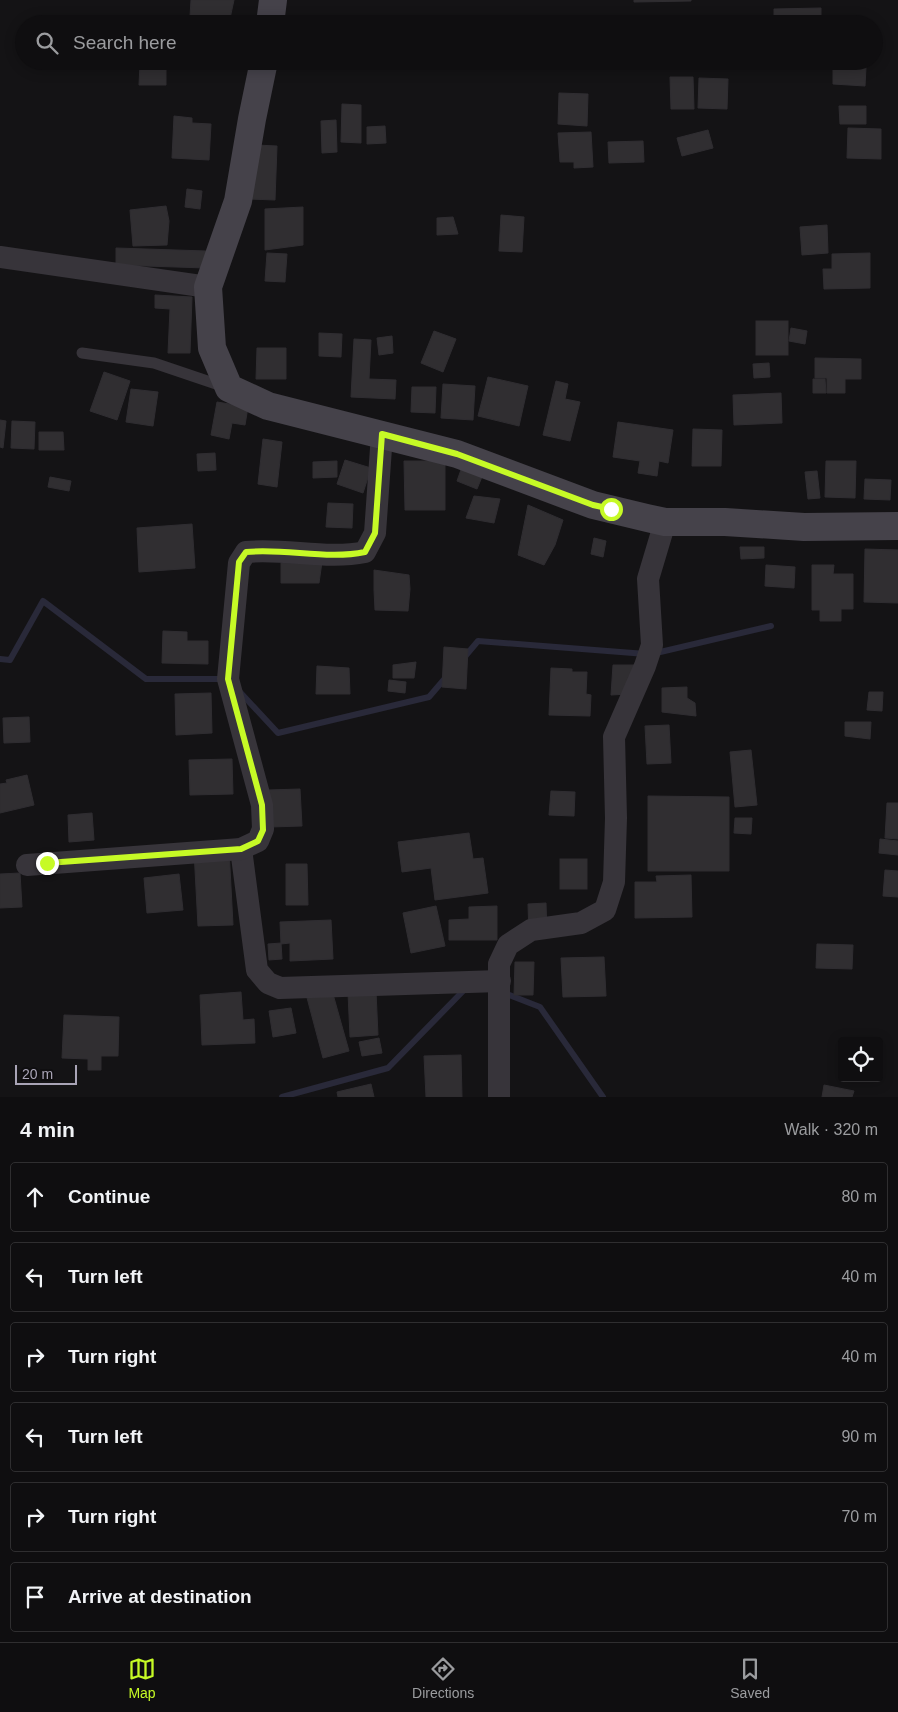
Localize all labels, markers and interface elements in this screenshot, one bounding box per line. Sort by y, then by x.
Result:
search box [15,15,883,70]
icon: search [33,29,61,57]
text: Search here [73,32,177,53]
route start [600,498,623,521]
route end [36,852,59,875]
map controls [838,1037,883,1082]
button: locate [838,1037,883,1082]
scale bar [15,1062,78,1085]
text: 20 m [22,1066,53,1082]
text: 4 min [20,1118,75,1141]
text: Walk · 320 m [784,1121,878,1138]
icon: ahead [21,1183,49,1211]
text: Continue [68,1186,150,1207]
text: 80 m [841,1188,877,1205]
icon: left [21,1263,49,1291]
text: Turn left [68,1266,143,1287]
text: 40 m [841,1268,877,1285]
icon: right [21,1343,49,1371]
text: Turn right [68,1346,156,1367]
text: 40 m [841,1348,877,1365]
icon: left [21,1423,49,1451]
text: Turn left [68,1426,143,1447]
text: 90 m [841,1428,877,1445]
icon: right [21,1503,49,1531]
text: Turn right [68,1506,156,1527]
text: 70 m [841,1508,877,1525]
icon: arrive [21,1583,49,1611]
text: Arrive at destination [68,1586,252,1607]
tab: Map [128,1655,156,1701]
tab: Directions [412,1655,474,1701]
tab: Saved [730,1655,770,1701]

